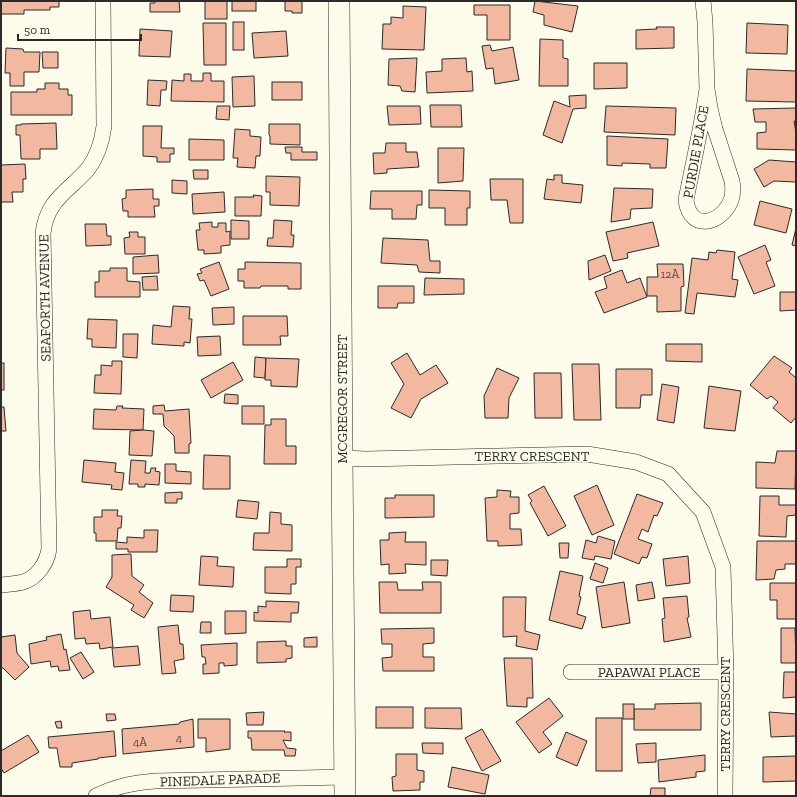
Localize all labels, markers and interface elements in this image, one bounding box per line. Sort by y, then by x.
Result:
scale bar [18,16,141,42]
text: 50 m [24,23,51,37]
street label: PURDIE PLACE [679,104,713,200]
street label: SEAFORTH AVENUE [35,234,55,362]
house number: 12A [661,267,680,281]
street label: MCGREGOR STREET [334,334,351,464]
street label: TERRY CRESCENT [475,448,590,465]
street label: TERRY CRESCENT [717,656,734,771]
street label: PAPAWAI PLACE [598,664,700,681]
house number: 4 [176,731,183,745]
house number: 4A [133,735,147,749]
street label: PINEDALE PARADE [159,769,281,791]

